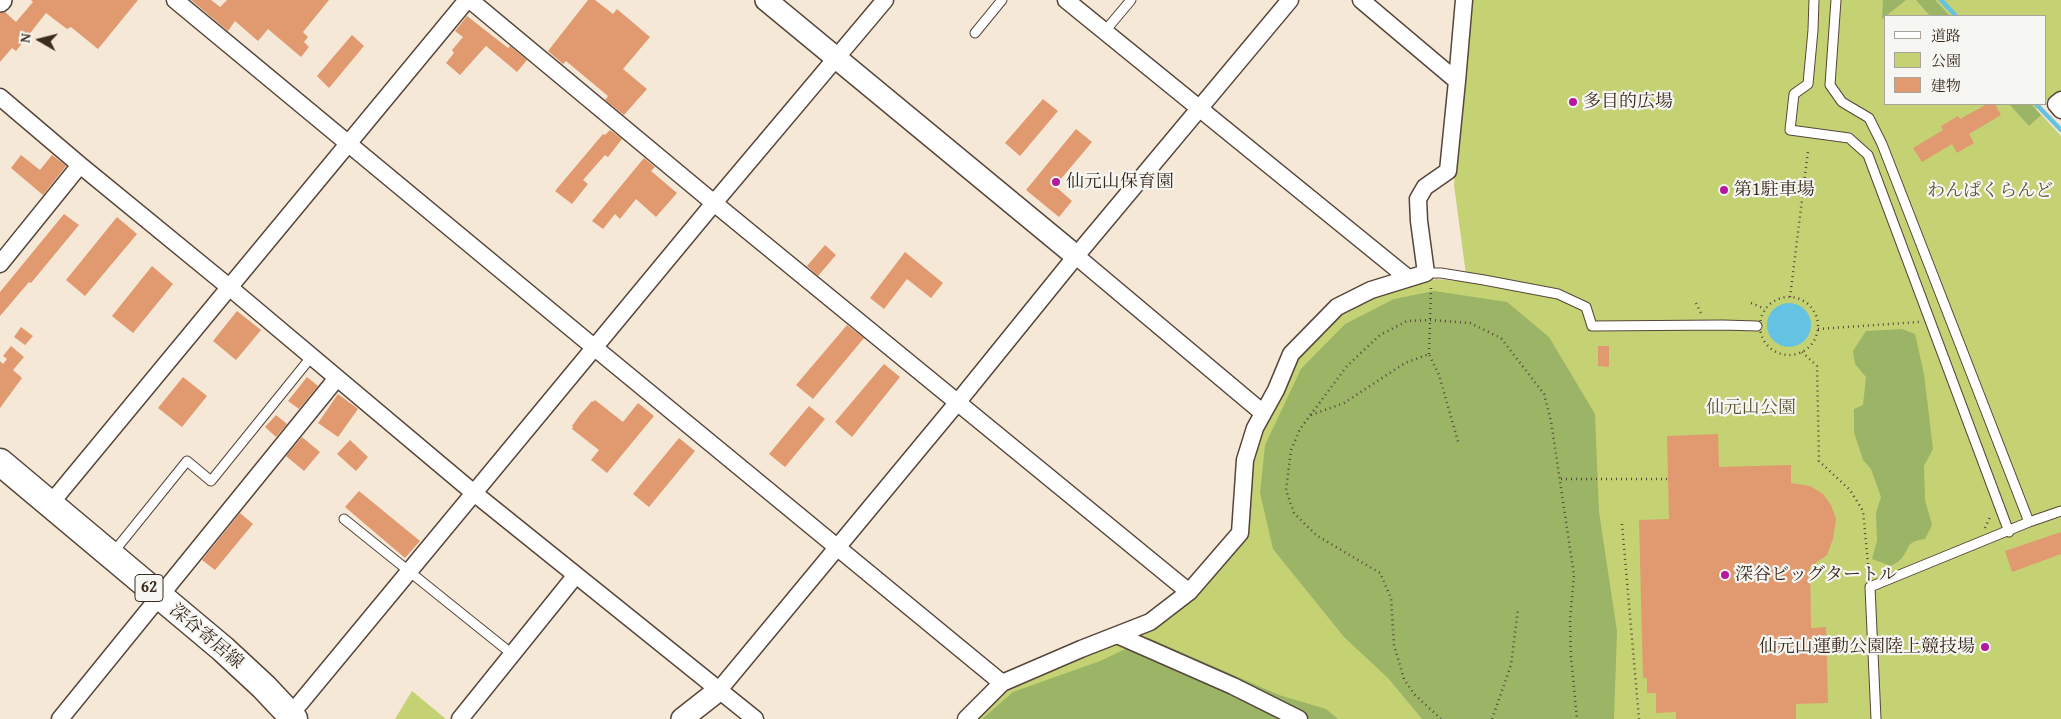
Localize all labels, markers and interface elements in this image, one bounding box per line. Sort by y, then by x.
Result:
north arrow [15,15,65,65]
legend [1884,15,2046,105]
text: 道路 [1931,25,1961,46]
text: N [15,32,36,44]
text: 公園 [1931,50,1961,71]
text: 建物 [1931,75,1961,96]
place label: 多目的広場 [1583,91,1673,113]
marker: 多目的広場 [1567,96,1579,108]
place label: 仙元山保育園 [1066,171,1174,193]
marker: 仙元山保育園 [1050,176,1062,188]
place label: 第1駐車場 [1734,179,1815,201]
park label: わんぱくらんど [1927,180,2053,202]
marker: 第1駐車場 [1718,184,1730,196]
park label: 仙元山公園 [1706,397,1796,419]
place label: 深谷ビッグタートル [1735,564,1897,586]
marker: 深谷ビッグタートル [1719,569,1731,581]
road number: 62 [135,574,163,602]
street label: 深谷寄居線 [165,600,247,674]
place label: 仙元山運動公園陸上競技場 [1759,636,1975,658]
marker: 仙元山運動公園陸上競技場 [1979,641,1991,653]

